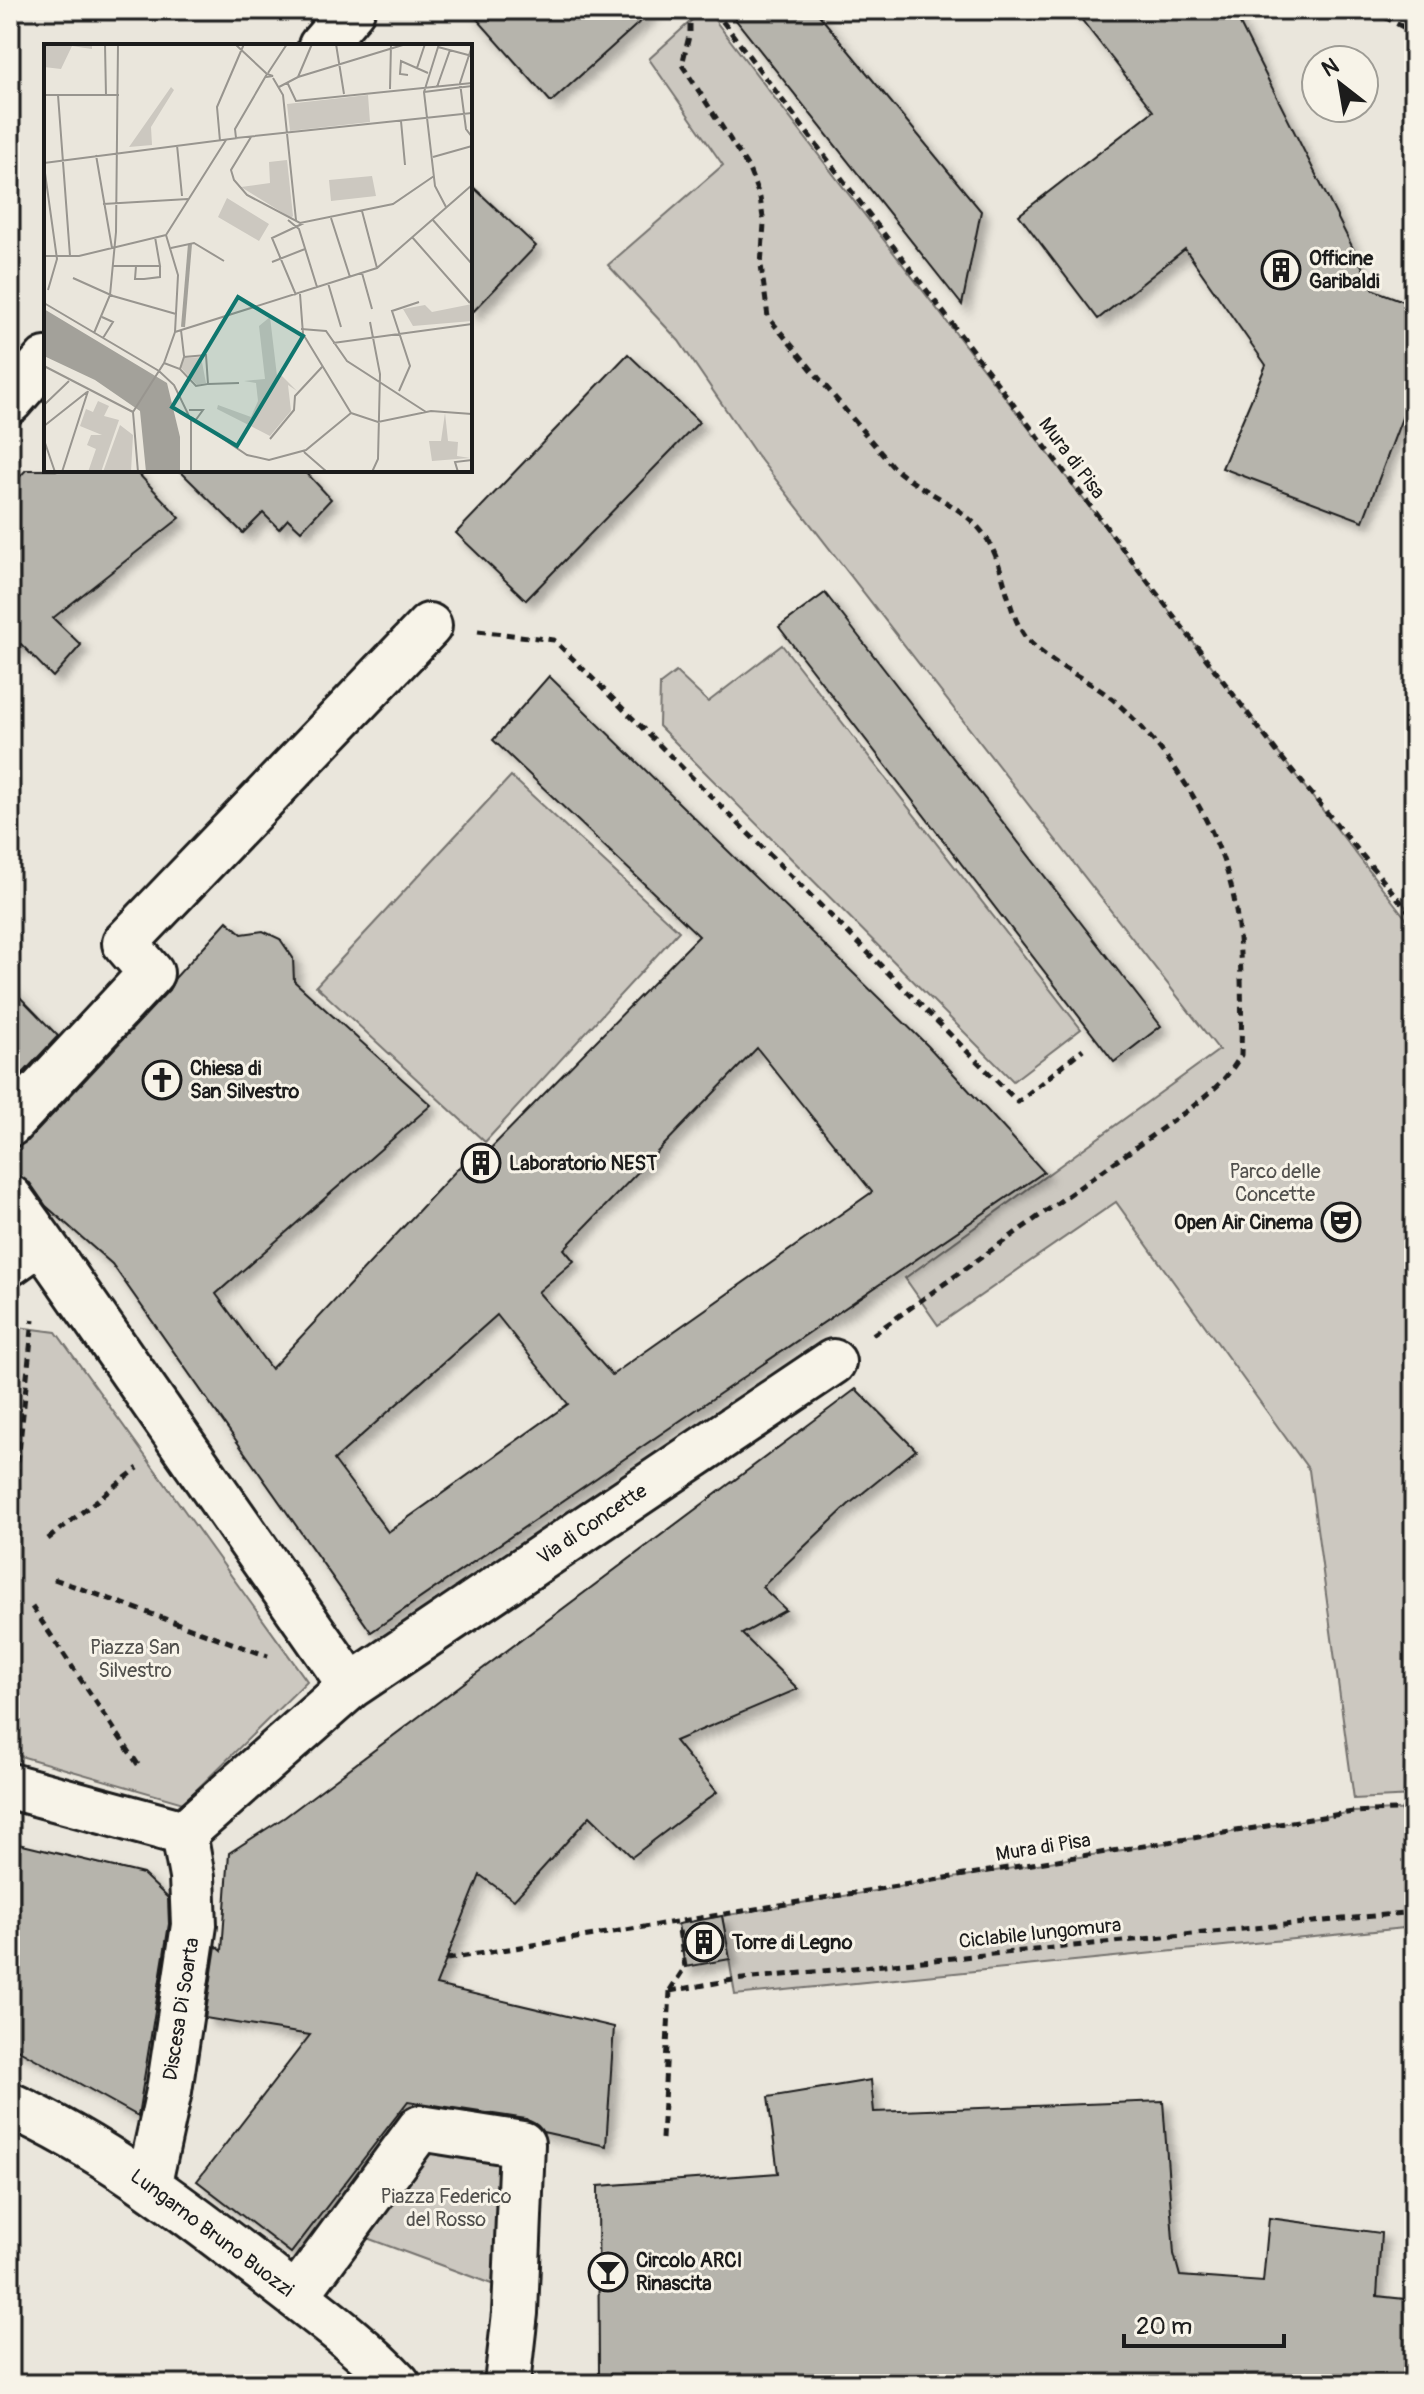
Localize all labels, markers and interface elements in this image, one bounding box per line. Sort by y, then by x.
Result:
inset map [44,44,472,472]
north arrow [1300,44,1380,124]
text: N [1317,52,1344,84]
place label: Officine Garibaldi [1309,246,1380,294]
building icon: Officine Garibaldi [1260,249,1302,291]
street label: Mura di Pisa [1033,412,1111,504]
place label: Chiesa di San Silvestro [190,1056,300,1104]
church icon: Chiesa di San Silvestro [141,1059,183,1101]
building icon: Laboratorio NEST [460,1142,502,1184]
place label: Laboratorio NEST [509,1151,657,1176]
park label: Parco delle Concette [1229,1159,1321,1207]
theatre icon: Open Air Cinema [1320,1201,1362,1243]
place label: Open Air Cinema [1174,1210,1313,1235]
street label: Via di Concette [532,1478,652,1570]
park label: Piazza San Silvestro [90,1635,180,1683]
street label: Mura di Pisa [994,1827,1092,1867]
street label: Ciclabile lungomura [958,1912,1122,1954]
building icon: Torre di Legno [683,1921,725,1963]
place label: Torre di Legno [731,1930,853,1955]
street label: Discesa Di Soarta [157,1936,205,2082]
street label: Lungarno Bruno Buozzi [125,2163,299,2303]
park label: Piazza Federico del Rosso [380,2184,512,2232]
place label: Circolo ARCI Rinascita [636,2248,742,2296]
bar icon: Circolo ARCI Rinascita [587,2251,629,2293]
scale bar [1124,2298,1284,2348]
text: 20 m [1136,2312,1192,2341]

